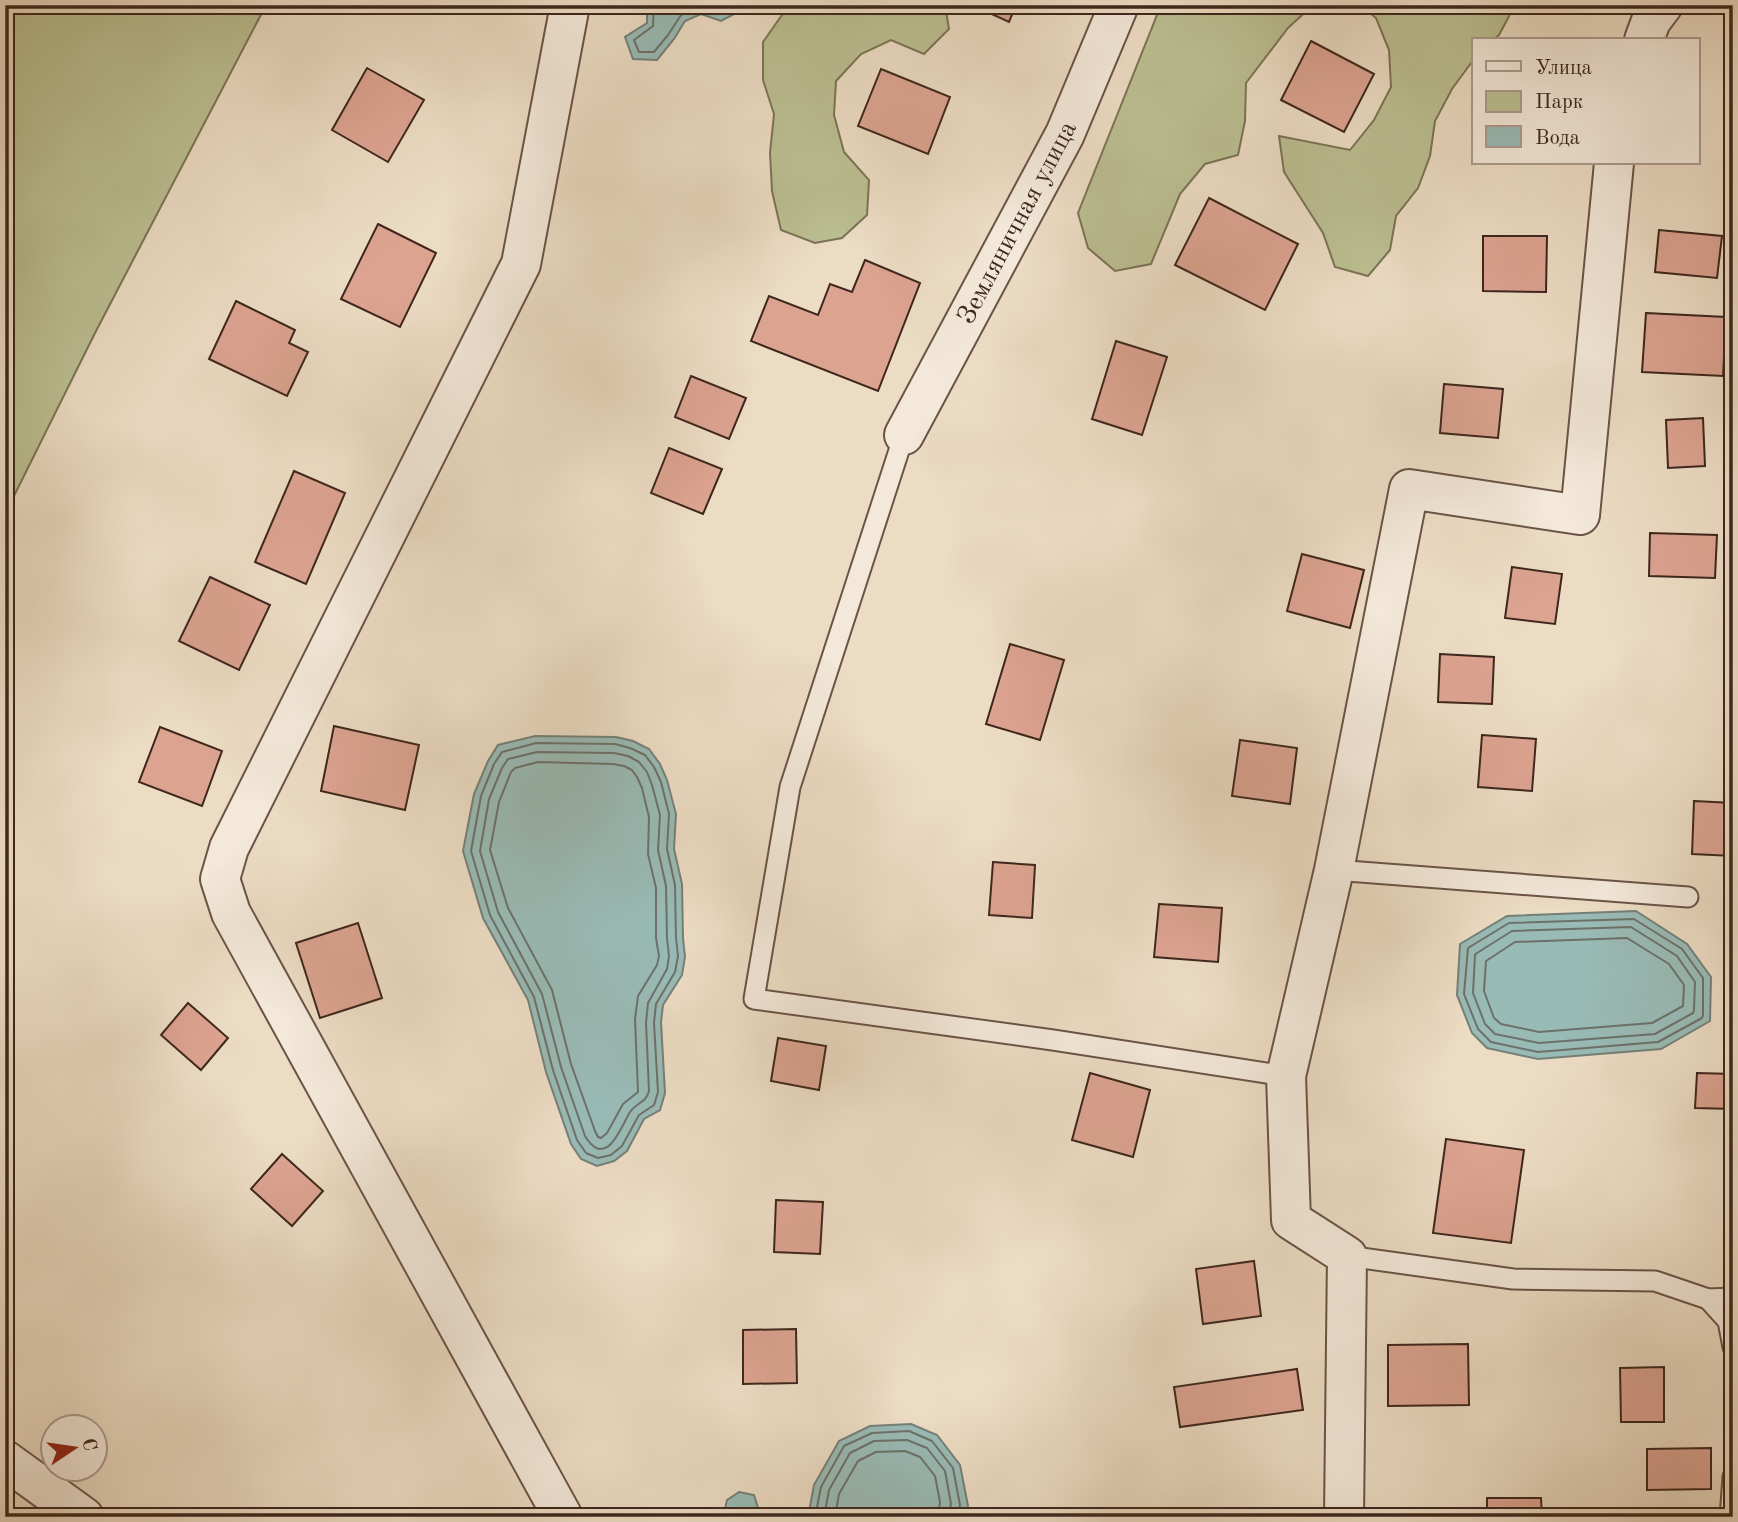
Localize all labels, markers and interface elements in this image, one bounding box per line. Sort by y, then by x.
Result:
legend [1472,38,1700,164]
text: Улица [1535,58,1592,79]
text: Парк [1535,92,1584,113]
street label: Земляничная улица [953,117,1082,329]
text: Вода [1535,128,1580,149]
north arrow [38,1414,108,1484]
text: С [77,1436,99,1453]

